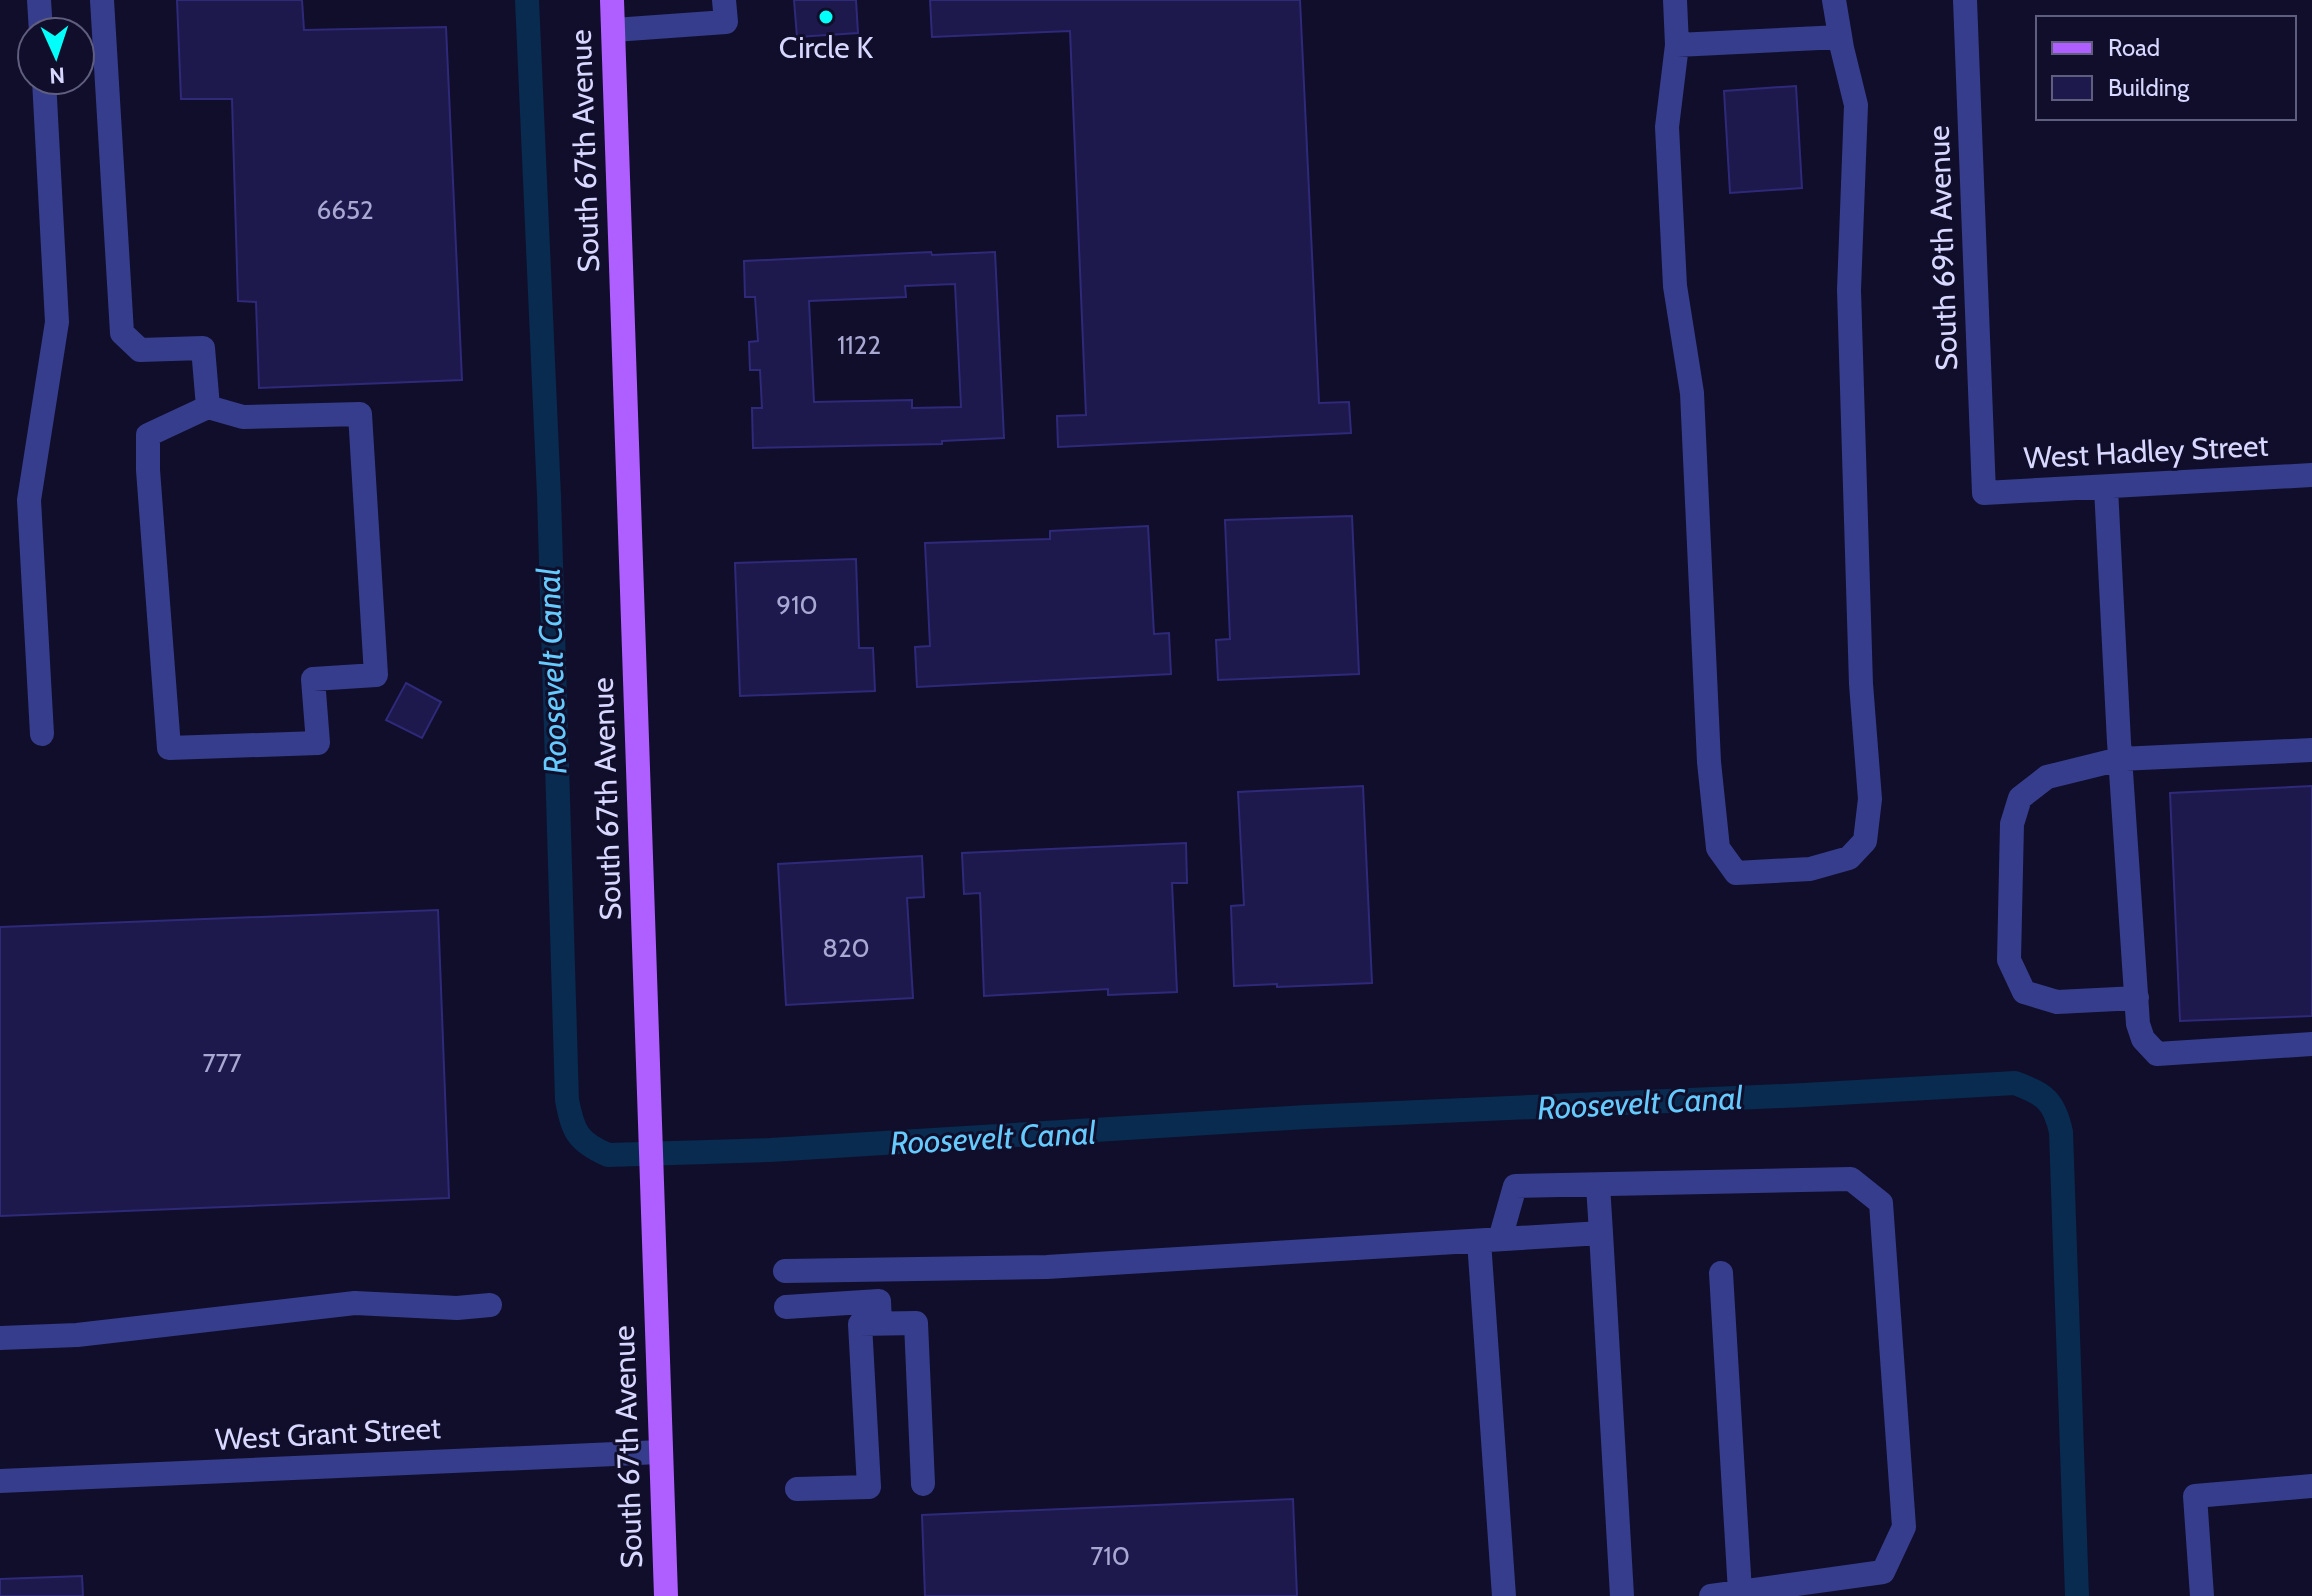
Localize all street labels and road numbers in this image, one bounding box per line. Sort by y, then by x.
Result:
street label: South 67th Avenue [562,29,607,273]
street label: South 69th Avenue [1920,125,1965,371]
street label: West Hadley Street [2023,427,2269,476]
street label: South 67th Avenue [584,677,629,921]
street label: South 67th Avenue [605,1325,650,1569]
street label: West Grant Street [214,1409,442,1458]

